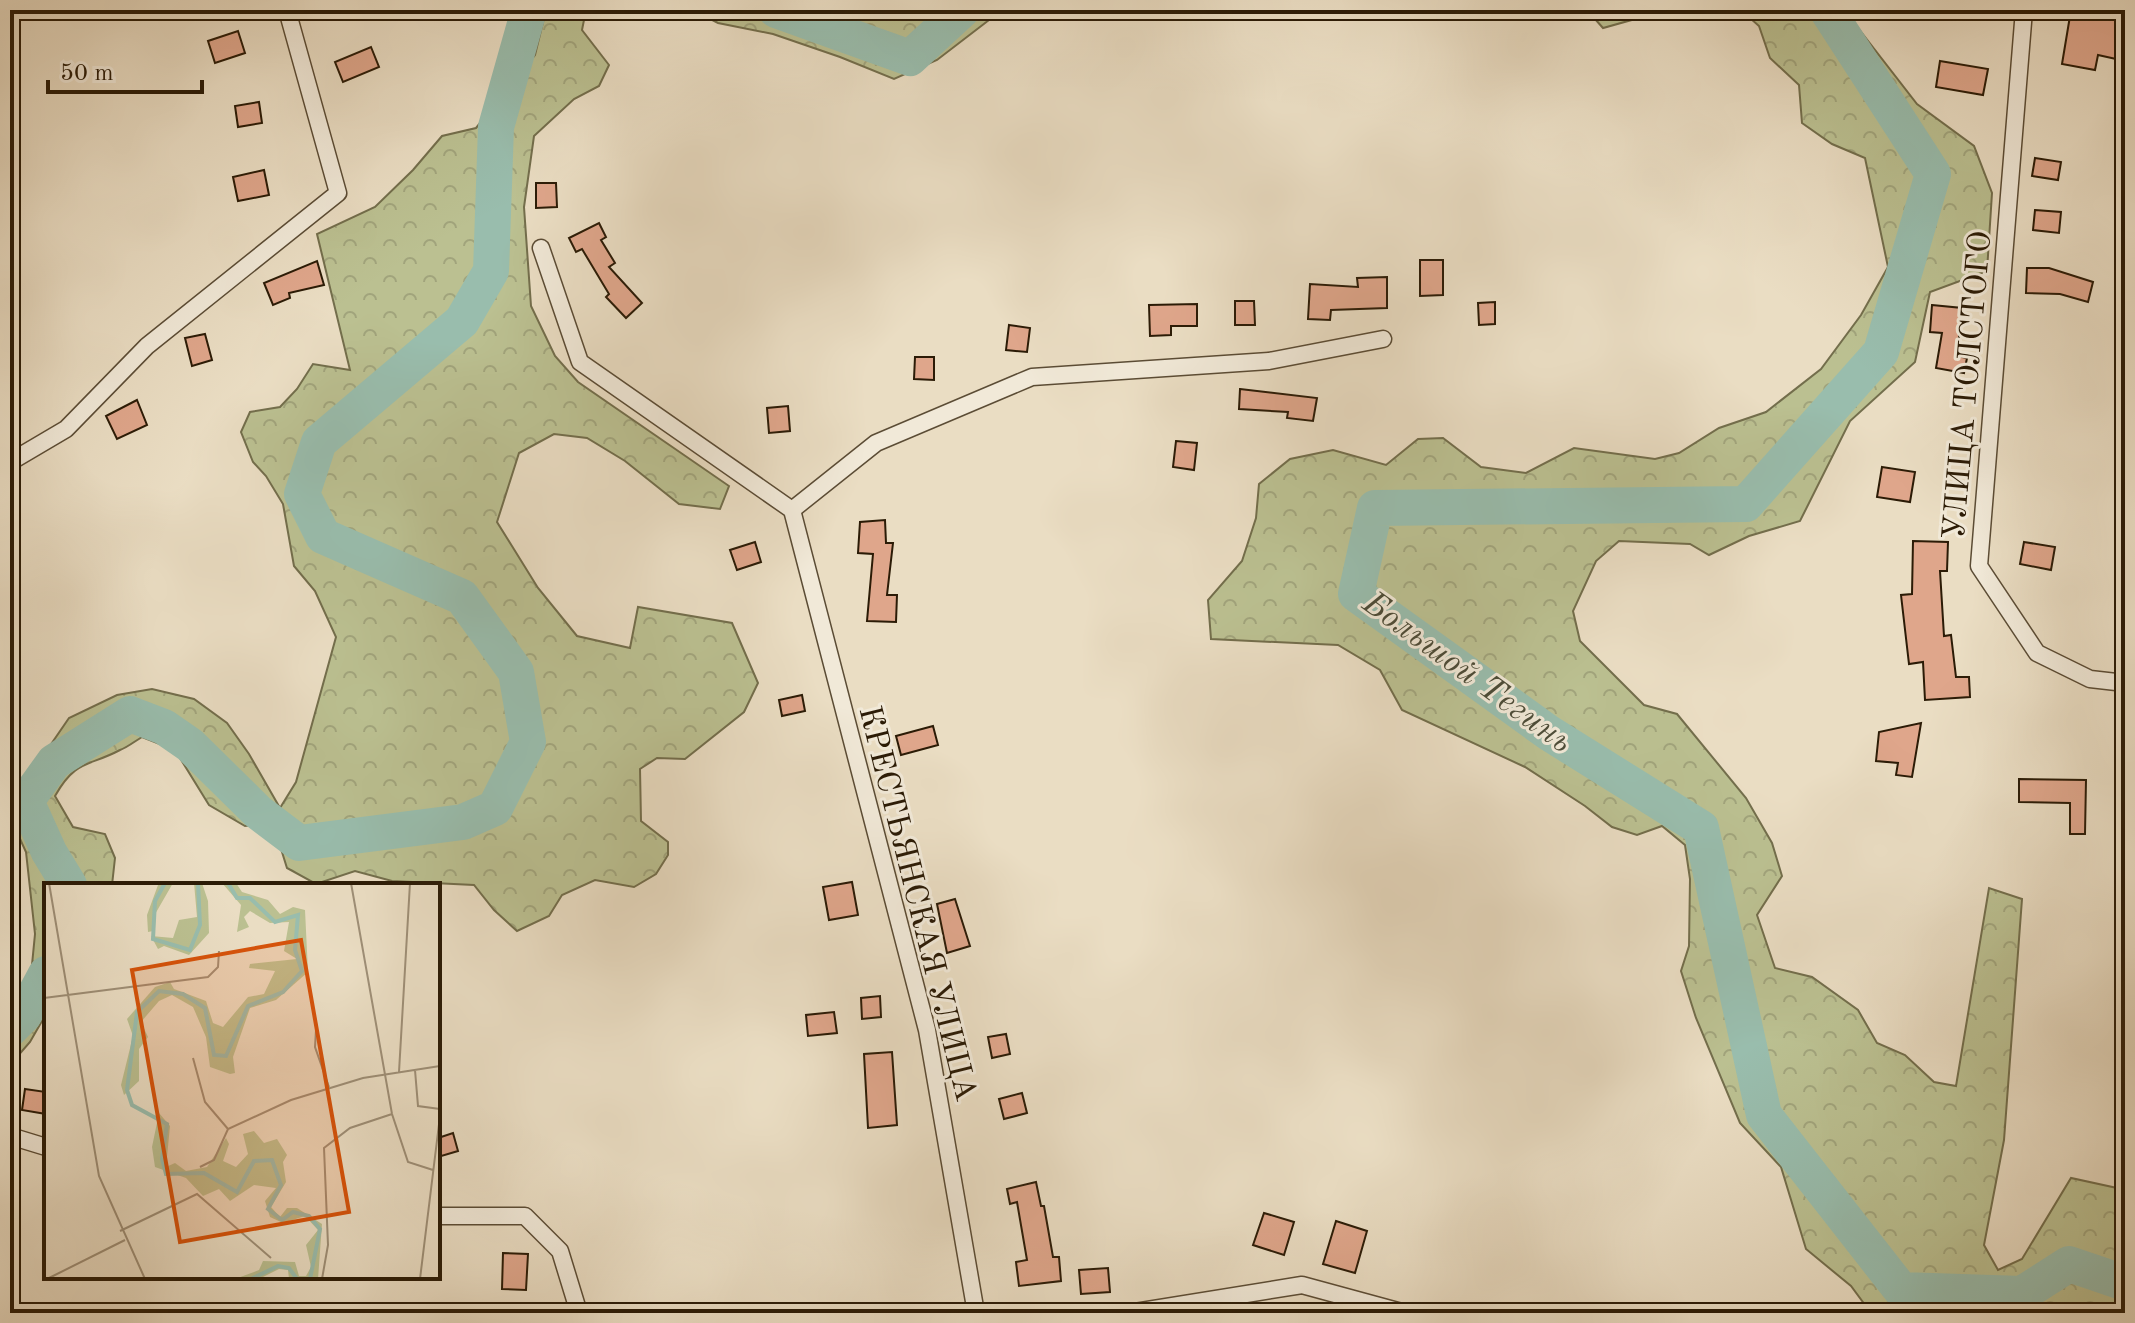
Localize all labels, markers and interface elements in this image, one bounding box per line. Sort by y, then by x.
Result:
scale bar [48,44,202,94]
text: 50 m [60,62,114,86]
street label: УЛИЦА ТОЛСТОГО [1940,230,1998,541]
water label: Большой Тегинь [1355,585,1578,760]
street label: КРЕСТЬЯНСКАЯ УЛИЦА [851,703,981,1105]
inset map [44,883,440,1279]

